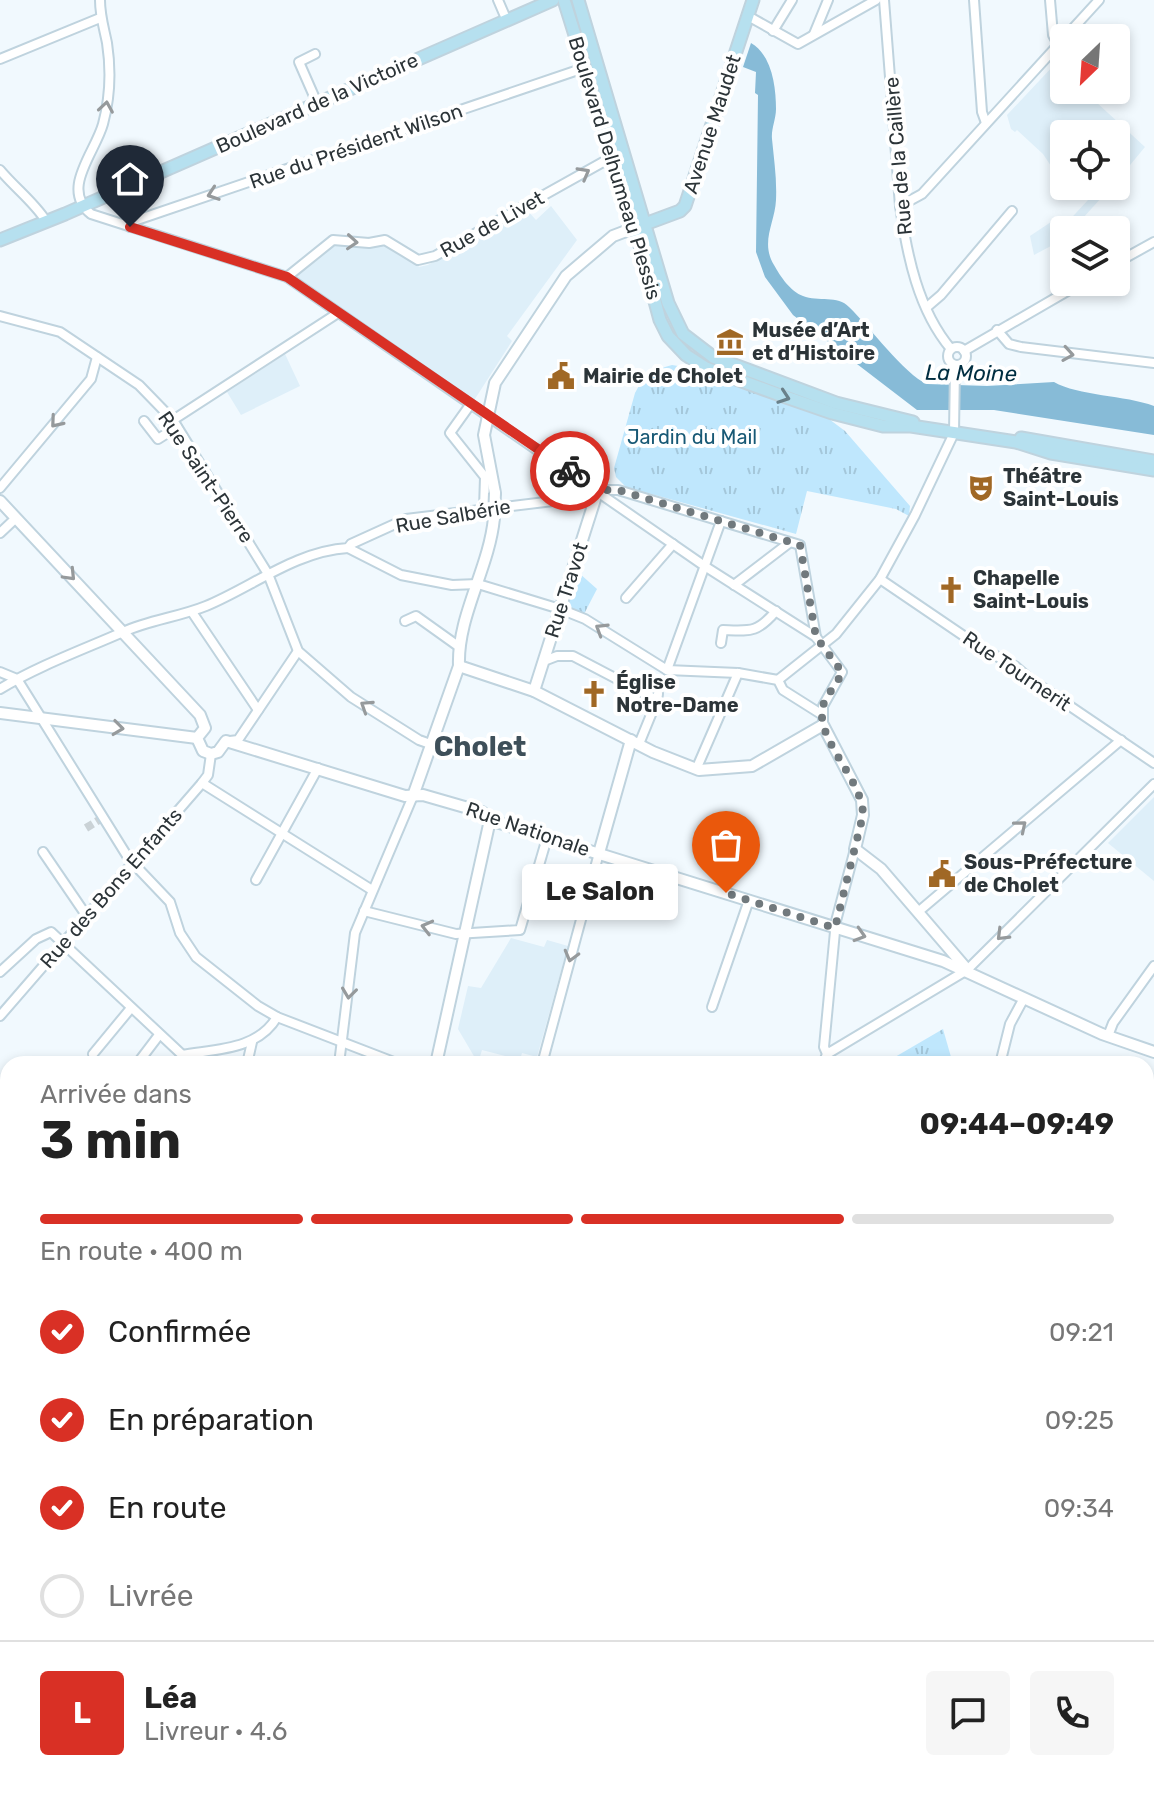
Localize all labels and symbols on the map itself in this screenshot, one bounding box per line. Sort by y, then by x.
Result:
north arrow [1050,24,1130,104]
street label: Boulevard Delhumeau Plessis [563,34,667,302]
street label: Boulevard de la Victoire [212,48,422,158]
street label: Avenue Maudet [678,51,746,197]
street label: Rue de la Caillère [879,76,917,236]
street label: Rue du Président Wilson [246,98,466,194]
one-way arrow [97,100,114,113]
pin [96,145,164,227]
one-way arrow [575,167,590,182]
one-way arrow [207,185,221,201]
street label: Rue de Livet [436,186,548,262]
one-way arrow [346,233,359,250]
place label: Musée d’Art et d’Histoire [752,318,875,365]
museum icon: Musée d’Art et d’Histoire [715,327,745,357]
one-way arrow [1061,344,1075,361]
water label: La Moine [925,359,1017,387]
public building icon: Mairie de Cholet [546,361,576,391]
place label: Mairie de Cholet [583,364,743,388]
one-way arrow [777,387,791,403]
street label: Rue Saint-Pierre [153,407,259,547]
one-way arrow [51,412,66,427]
park label: Jardin du Mail [627,425,757,449]
courier [530,431,610,511]
place label: Théâtre Saint-Louis [1003,464,1119,511]
theatre icon: Théâtre Saint-Louis [966,473,996,503]
street label: Rue Salbérie [394,494,512,538]
street label: Rue Travot [539,539,593,641]
one-way arrow [61,566,75,580]
place label: Chapelle Saint-Louis [973,566,1089,613]
church icon: Chapelle Saint-Louis [936,575,966,605]
one-way arrow [595,623,610,638]
street label: Rue Tournerit [958,626,1076,716]
place label: Église Notre-Dame [616,670,739,717]
church icon: Église Notre-Dame [579,679,609,709]
one-way arrow [360,701,374,716]
one-way arrow [112,719,125,736]
district label: Cholet [434,730,526,763]
street label: Rue Nationale [463,797,593,861]
street label: Rue des Bons Enfants [35,803,187,973]
pin [692,811,760,893]
one-way arrow [1012,821,1026,836]
place label: Sous-Préfecture de Cholet [964,850,1133,897]
public building icon: Sous-Préfecture de Cholet [927,859,957,889]
callout: Le Salon [522,865,678,921]
one-way arrow [421,919,435,936]
one-way arrow [853,926,866,942]
one-way arrow [997,926,1011,940]
one-way arrow [564,948,581,962]
one-way arrow [340,986,357,999]

